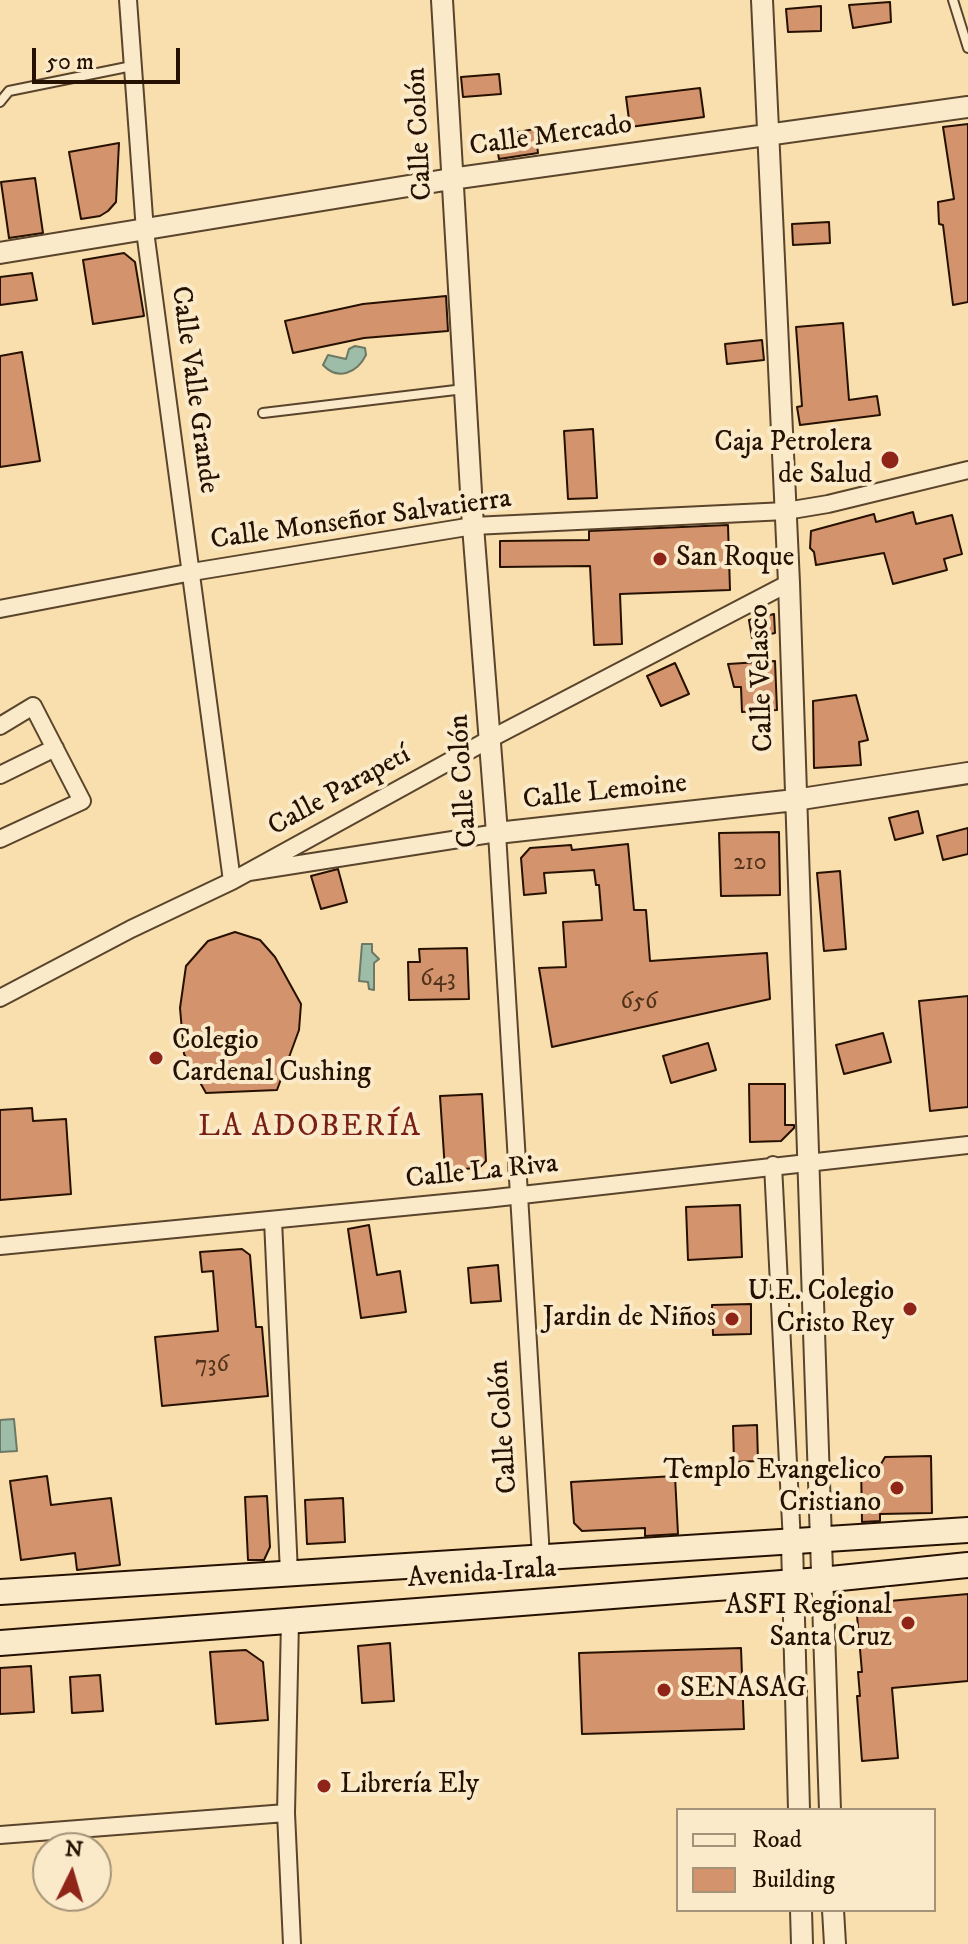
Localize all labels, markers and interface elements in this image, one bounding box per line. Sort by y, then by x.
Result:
scale bar [36,32,184,82]
text: 50 m [46,47,94,77]
street label: Calle Colón [401,66,441,202]
street label: Calle Mercado [468,109,634,165]
street label: Calle Valle Grande [162,284,224,496]
place label: Caja Petrolera de Salud [714,427,872,493]
marker: Caja Petrolera de Salud [879,449,901,471]
street label: Calle Monseñor Salvatierra [209,483,513,559]
place label: San Roque [676,542,794,576]
marker: San Roque [651,550,669,568]
street label: Calle Velasco [744,603,782,753]
street label: Calle Colón [444,713,486,849]
street label: Calle Parapetí [263,739,417,845]
street label: Calle Lemoine [521,768,689,818]
house number: 210 [733,850,767,878]
house number: 643 [420,966,456,994]
house number: 656 [621,989,657,1017]
place label: Colegio Cardenal Cushing [172,1025,371,1091]
marker: Colegio Cardenal Cushing [147,1049,165,1067]
district label: LA ADOBERÍA [198,1111,422,1147]
street label: Calle La Riva [404,1148,560,1198]
place label: U.E. Colegio Cristo Rey [748,1276,894,1342]
marker: U.E. Colegio Cristo Rey [901,1300,919,1318]
place label: Jardin de Niños [543,1302,716,1336]
marker: Jardin de Niños [723,1310,741,1328]
house number: 736 [195,1352,229,1380]
street label: Calle Colón [484,1359,526,1495]
place label: Templo Evangelico Cristiano [663,1455,881,1521]
marker: Templo Evangelico Cristiano [888,1479,906,1497]
street label: Avenida Irala [407,1553,557,1597]
place label: ASFI Regional Santa Cruz [725,1590,892,1656]
marker: ASFI Regional Santa Cruz [899,1614,917,1632]
place label: SENASAG [680,1673,807,1707]
marker: SENASAG [655,1681,673,1699]
place label: Librería Ely [340,1769,479,1803]
marker: Librería Ely [315,1777,333,1795]
legend [676,1808,936,1912]
text: Road [752,1825,802,1855]
north arrow [32,1832,112,1912]
text: N [64,1835,84,1864]
text: Building [752,1865,835,1895]

